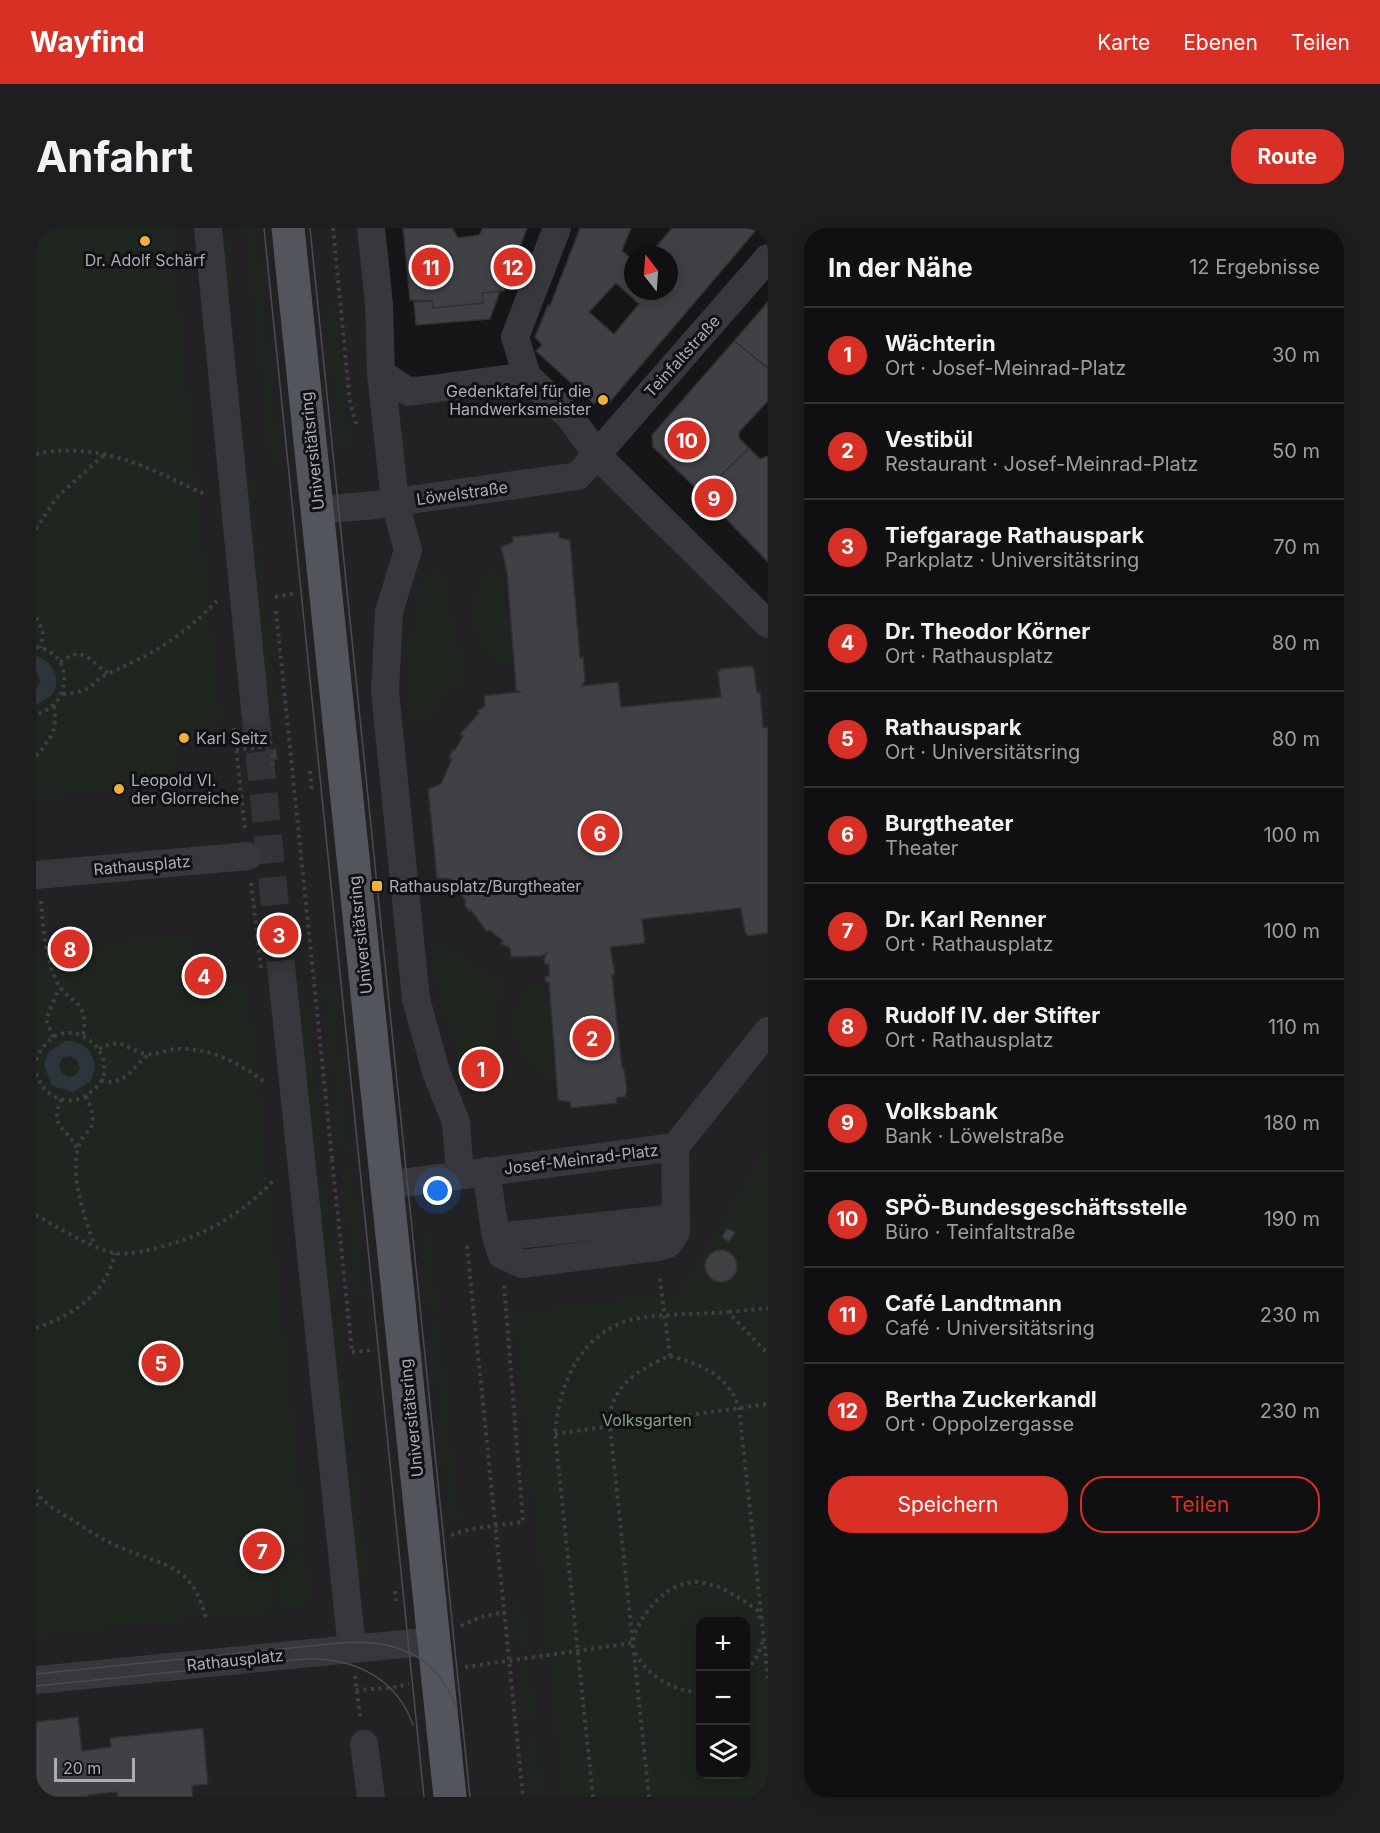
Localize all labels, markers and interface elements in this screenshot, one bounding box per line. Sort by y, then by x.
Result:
text: Wayfind [30,25,145,59]
text: Karte [1097,30,1150,55]
text: Ebenen [1183,30,1258,55]
text: Teilen [1291,30,1350,55]
button: Route [1231,129,1344,184]
text: Anfahrt [36,131,193,182]
marker: Dr. Adolf Schärf [138,234,152,248]
pin: 11 [412,244,450,290]
pin: 12 [494,244,532,290]
north arrow [624,246,678,300]
place label: Dr. Adolf Schärf [85,250,205,270]
text: In der Nähe [828,252,973,283]
text: 12 Ergebnisse [1189,255,1320,279]
street label: Teinfaltstraße [640,311,724,401]
text: Wächterin [885,330,996,356]
text: 1 [843,343,852,367]
text: 30 m [1272,343,1320,367]
text: Ort · Josef-Meinrad-Platz [885,356,1126,380]
place label: Gedenktafel für die Handwerksmeister [446,381,591,419]
street label: Universitätsring [296,391,328,511]
marker: Gedenktafel für die Handwerksmeister [596,393,610,407]
pin: 10 [668,418,706,462]
text: Vestibül [885,426,973,452]
text: 2 [841,439,854,463]
text: 50 m [1272,439,1320,463]
text: Restaurant · Josef-Meinrad-Platz [885,452,1198,476]
pin: 9 [694,476,734,520]
street label: Löwelstraße [415,477,509,509]
text: Tiefgarage Rathauspark [885,522,1144,548]
text: 3 [841,535,854,559]
text: 70 m [1273,535,1320,559]
text: Parkplatz · Universitätsring [885,548,1139,572]
text: Dr. Theodor Körner [885,618,1090,644]
text: 4 [841,631,854,655]
text: 80 m [1272,631,1320,655]
text: Ort · Rathausplatz [885,644,1054,668]
text: Rathauspark [885,714,1022,740]
text: 5 [841,727,854,751]
text: 80 m [1272,727,1320,751]
place label: Karl Seitz [196,728,268,748]
marker: Karl Seitz [177,731,191,745]
text: Ort · Universitätsring [885,740,1080,764]
place label: Leopold VI. der Glorreiche [131,770,239,808]
marker: Leopold VI. der Glorreiche [112,782,126,796]
pin: 6 [580,810,620,856]
text: Burgtheater [885,810,1013,836]
text: 6 [841,823,854,847]
text: 100 m [1263,823,1320,847]
text: Theater [885,836,958,860]
street label: Rathausplatz [93,851,191,879]
street label: Universitätsring [344,875,376,995]
place label: Rathausplatz/Burgtheater [389,876,581,896]
marker: Rathausplatz/Burgtheater [370,879,384,893]
text: Dr. Karl Renner [885,906,1046,932]
pin: 3 [260,912,298,958]
text: 7 [842,919,853,943]
text: 100 m [1263,919,1320,943]
pin: 8 [51,926,90,972]
text: Ort · Rathausplatz [885,932,1054,956]
pin: 4 [184,954,224,999]
text: Rudolf IV. der Stifter [885,1002,1100,1028]
text: 8 [841,1015,854,1039]
text: 110 m [1268,1015,1320,1039]
pin: 2 [572,1016,612,1060]
text: Ort · Rathausplatz [885,1028,1054,1052]
pin: 1 [462,1046,500,1092]
text: Volksbank [885,1098,998,1124]
text: 9 [841,1111,854,1135]
text: 180 m [1264,1111,1320,1135]
text: Bank · Löwelstraße [885,1124,1064,1148]
street label: Josef-Meinrad-Platz [502,1140,660,1178]
your location [423,1176,452,1205]
text: SPÖ-Bundesgeschäftsstelle [885,1194,1187,1220]
text: 10 [836,1207,859,1231]
text: 190 m [1264,1207,1320,1231]
text: Büro · Teinfaltstraße [885,1220,1075,1244]
text: Café Landtmann [885,1290,1062,1316]
text: 11 [839,1303,856,1327]
text: 230 m [1260,1303,1320,1327]
text: Café · Universitätsring [885,1316,1095,1340]
pin: 5 [142,1340,180,1386]
street label: Universitätsring [395,1358,427,1478]
text: Bertha Zuckerkandl [885,1386,1097,1412]
text: 12 [837,1399,858,1423]
text: 230 m [1260,1399,1320,1423]
park label: Volksgarten [602,1410,692,1430]
text: Ort · Oppolzergasse [885,1412,1074,1436]
button: Speichern [828,1476,1068,1533]
button: Teilen [1080,1476,1320,1533]
pin: 7 [242,1528,282,1574]
map controls [696,1617,750,1779]
button: + [696,1617,750,1671]
street label: Rathausplatz [185,1645,285,1675]
button: − [696,1671,750,1725]
button: layers [696,1725,750,1779]
scale bar [54,1755,135,1782]
text: 20 m [63,1758,101,1778]

